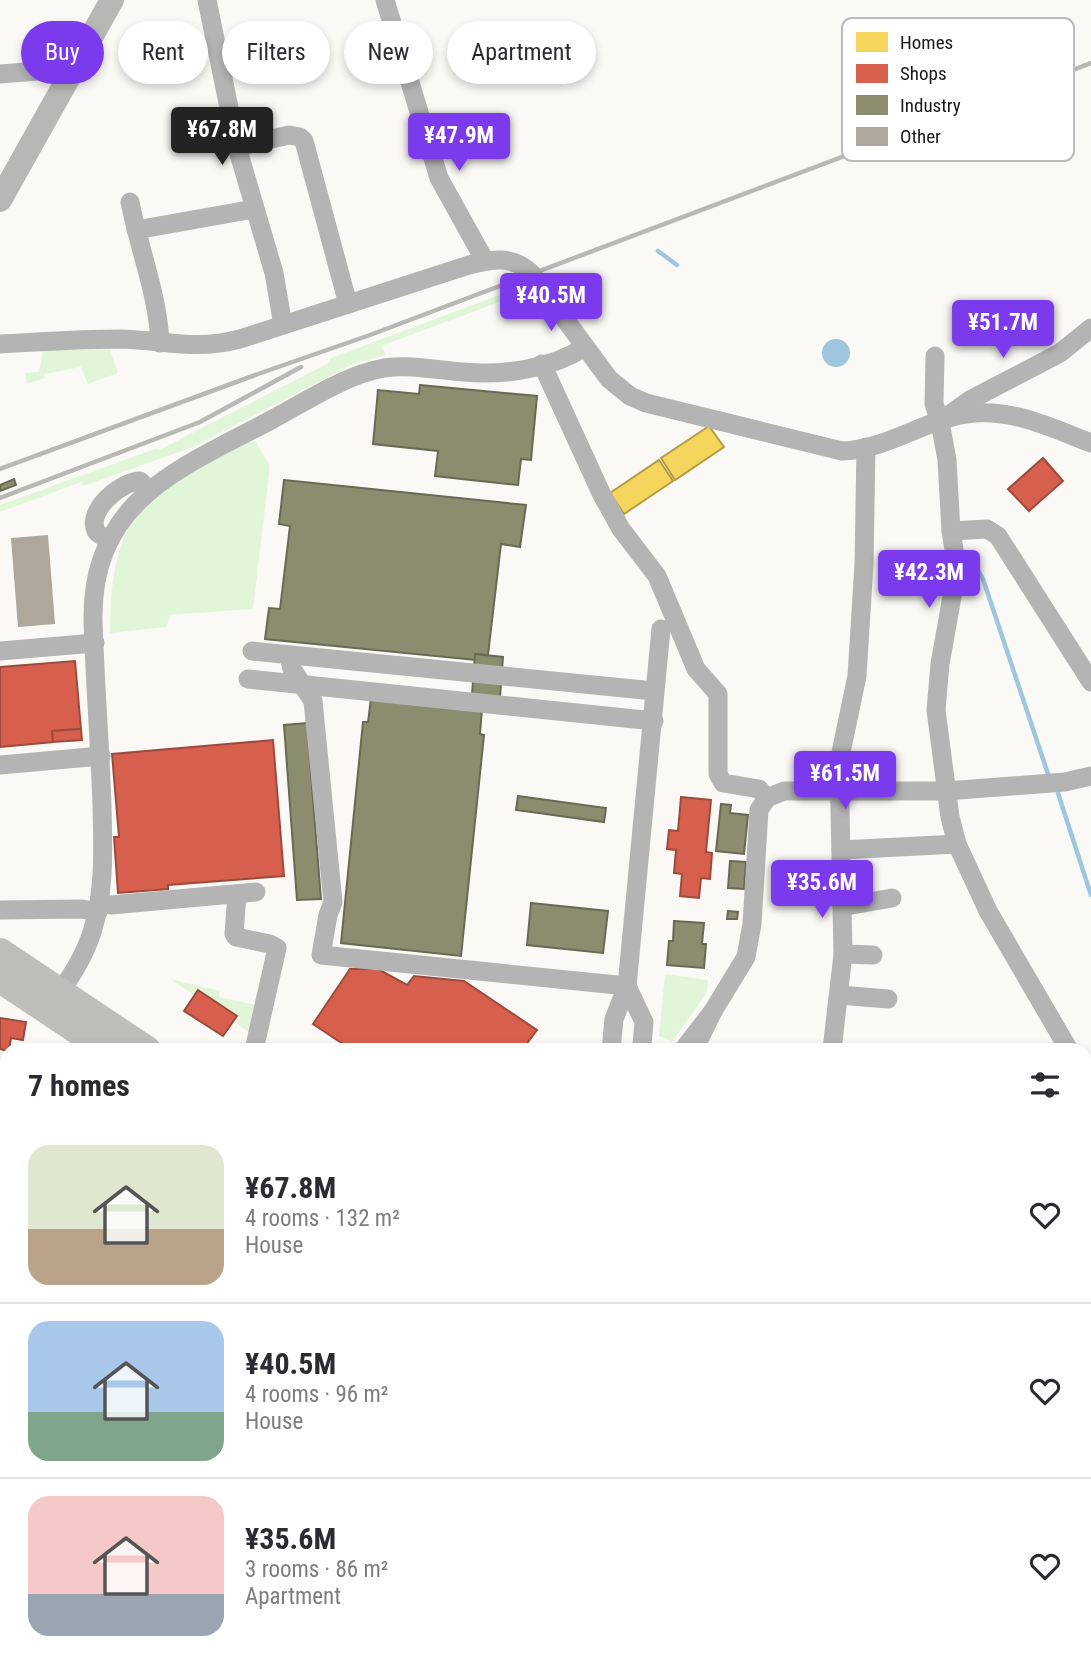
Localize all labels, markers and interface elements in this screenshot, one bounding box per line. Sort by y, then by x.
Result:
legend [842,18,1074,161]
chip: Buy [21,21,104,84]
chip: Rent [118,21,208,84]
chip: Filters [222,21,330,84]
chip: New [344,21,433,84]
chip: Apartment [447,21,596,84]
text: Homes [900,31,953,54]
text: Shops [900,62,947,85]
text: Industry [900,94,961,117]
pin: ¥67.8M [165,108,279,167]
pin: ¥47.9M [402,114,516,173]
text: ¥67.8M [187,116,257,143]
text: ¥47.9M [424,122,494,149]
text: Other [900,125,941,148]
pin: ¥40.5M [494,274,608,333]
text: ¥40.5M [516,282,586,309]
pin: ¥51.7M [946,300,1060,360]
text: ¥51.7M [968,309,1038,336]
pin: ¥42.3M [872,550,986,610]
text: ¥42.3M [894,559,964,586]
pin: ¥61.5M [788,752,902,811]
text: ¥61.5M [810,760,880,787]
pin: ¥35.6M [765,860,879,920]
text: ¥35.6M [787,869,857,896]
icon: filters [1026,1066,1064,1104]
text: 7 homes [28,1068,130,1103]
text: ¥67.8M [245,1170,336,1205]
icon: home [84,1173,168,1257]
icon: heart [1026,1196,1064,1234]
text: 4 rooms · 132 m² [245,1205,400,1232]
text: House [245,1232,303,1259]
text: ¥40.5M [245,1346,336,1381]
icon: home [84,1349,168,1433]
icon: heart [1026,1372,1064,1410]
text: 4 rooms · 96 m² [245,1381,388,1408]
text: House [245,1408,303,1435]
text: ¥35.6M [245,1521,336,1556]
icon: home [84,1524,168,1608]
icon: heart [1026,1547,1064,1585]
text: 3 rooms · 86 m² [245,1556,388,1583]
text: Apartment [245,1583,341,1610]

